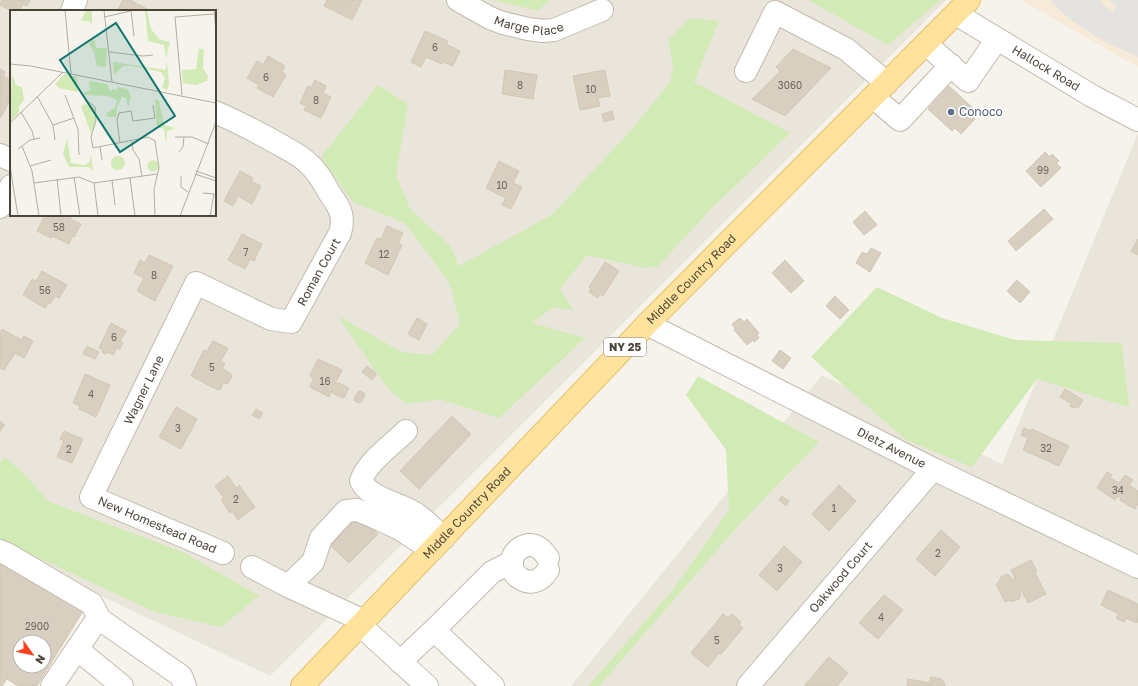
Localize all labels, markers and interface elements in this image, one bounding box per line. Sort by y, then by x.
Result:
inset map [10,10,216,216]
street label: Marge Place [492,12,566,38]
house number: 6 [432,41,438,53]
street label: Hallock Road [1010,42,1083,94]
house number: 6 [263,71,269,83]
house number: 8 [517,79,523,91]
house number: 3060 [778,79,802,91]
house number: 10 [585,83,597,95]
house number: 8 [313,94,319,106]
place label: Conoco [959,104,1003,119]
marker: Conoco [946,107,956,117]
house number: 99 [1037,164,1049,176]
house number: 10 [496,179,508,191]
house number: 58 [53,221,65,233]
street label: Middle Country Road [643,231,739,327]
street label: Roman Court [294,235,343,308]
house number: 7 [243,246,249,258]
house number: 12 [379,248,390,260]
house number: 8 [151,269,157,281]
house number: 56 [39,284,51,296]
house number: 6 [111,331,117,343]
road number: NY 25 [604,338,646,356]
street label: Wagner Lane [120,353,167,427]
house number: 5 [209,361,215,373]
house number: 16 [320,375,330,387]
house number: 4 [88,388,94,400]
house number: 3 [175,422,181,434]
street label: Dietz Avenue [855,424,929,471]
house number: 32 [1040,442,1052,454]
house number: 2 [66,443,72,455]
street label: Middle Country Road [419,464,514,562]
house number: 34 [1112,484,1124,496]
street label: New Homestead Road [96,493,219,556]
house number: 2 [233,493,239,505]
house number: 1 [832,502,837,514]
street label: Oakwood Court [806,538,875,616]
house number: 2 [935,547,941,559]
house number: 3 [777,562,783,574]
house number: 4 [878,611,884,623]
house number: 2900 [25,620,49,632]
north arrow [12,634,52,674]
house number: 5 [714,634,720,646]
text: N [33,653,49,667]

